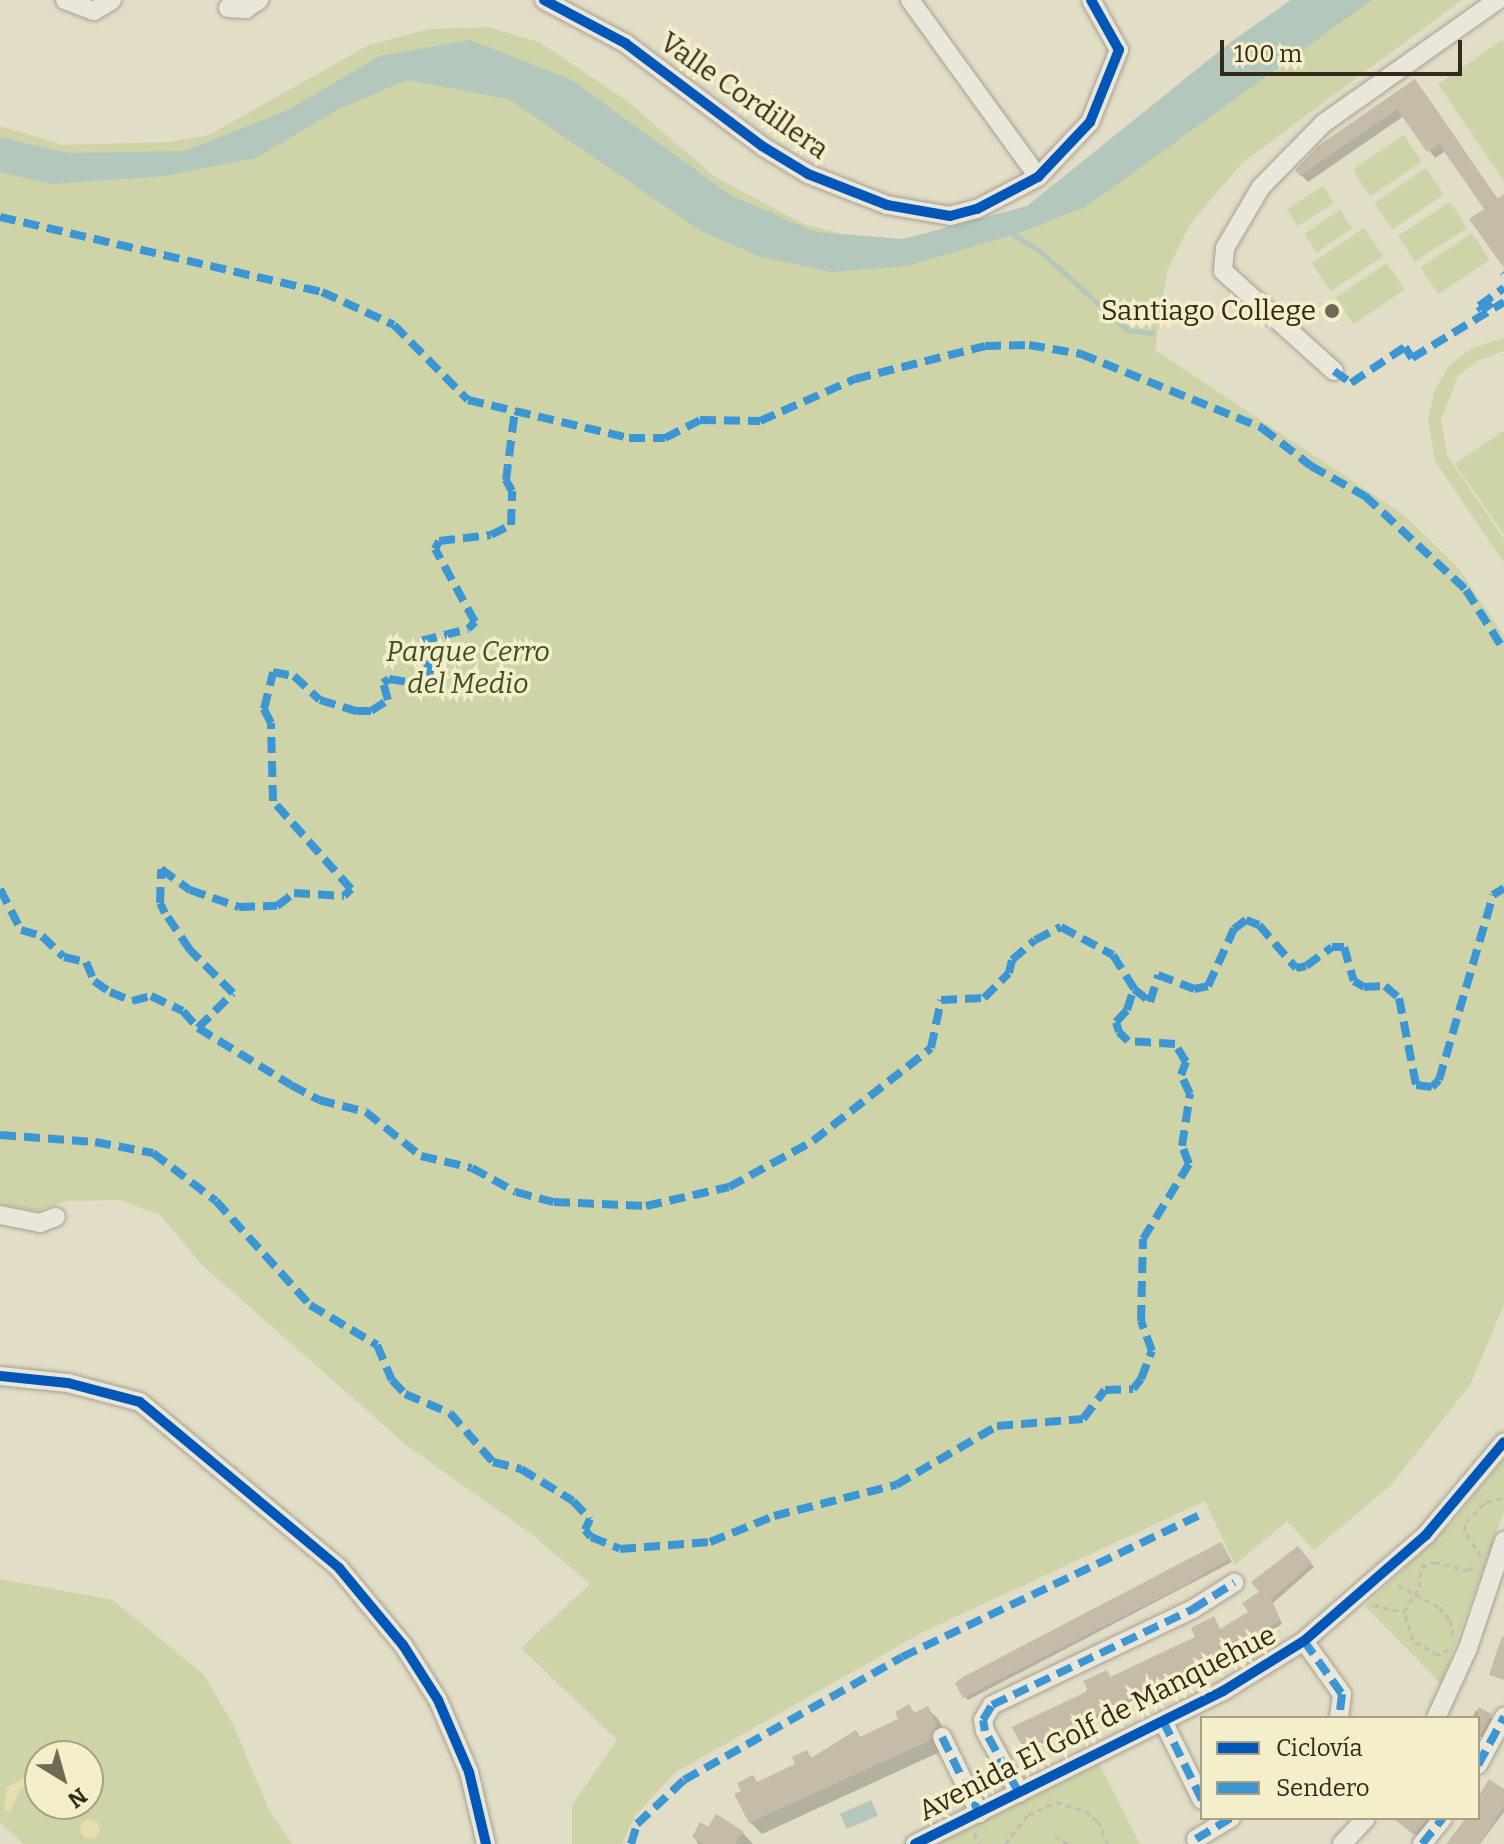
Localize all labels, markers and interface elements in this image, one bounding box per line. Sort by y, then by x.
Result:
scale bar [1224,24,1466,74]
street label: Valle Cordillera [653,26,835,166]
text: 100 m [1234,40,1302,68]
place label: Santiago College [1101,294,1316,328]
marker: Santiago College [1323,302,1341,320]
park label: Parque Cerro del Medio [386,635,550,701]
street label: Avenida El Golf de Manquehue [913,1618,1281,1828]
legend [1200,1716,1480,1820]
text: Ciclovía [1276,1734,1363,1762]
north arrow [24,1740,104,1820]
text: Sendero [1276,1774,1370,1802]
text: N [63,1782,92,1814]

